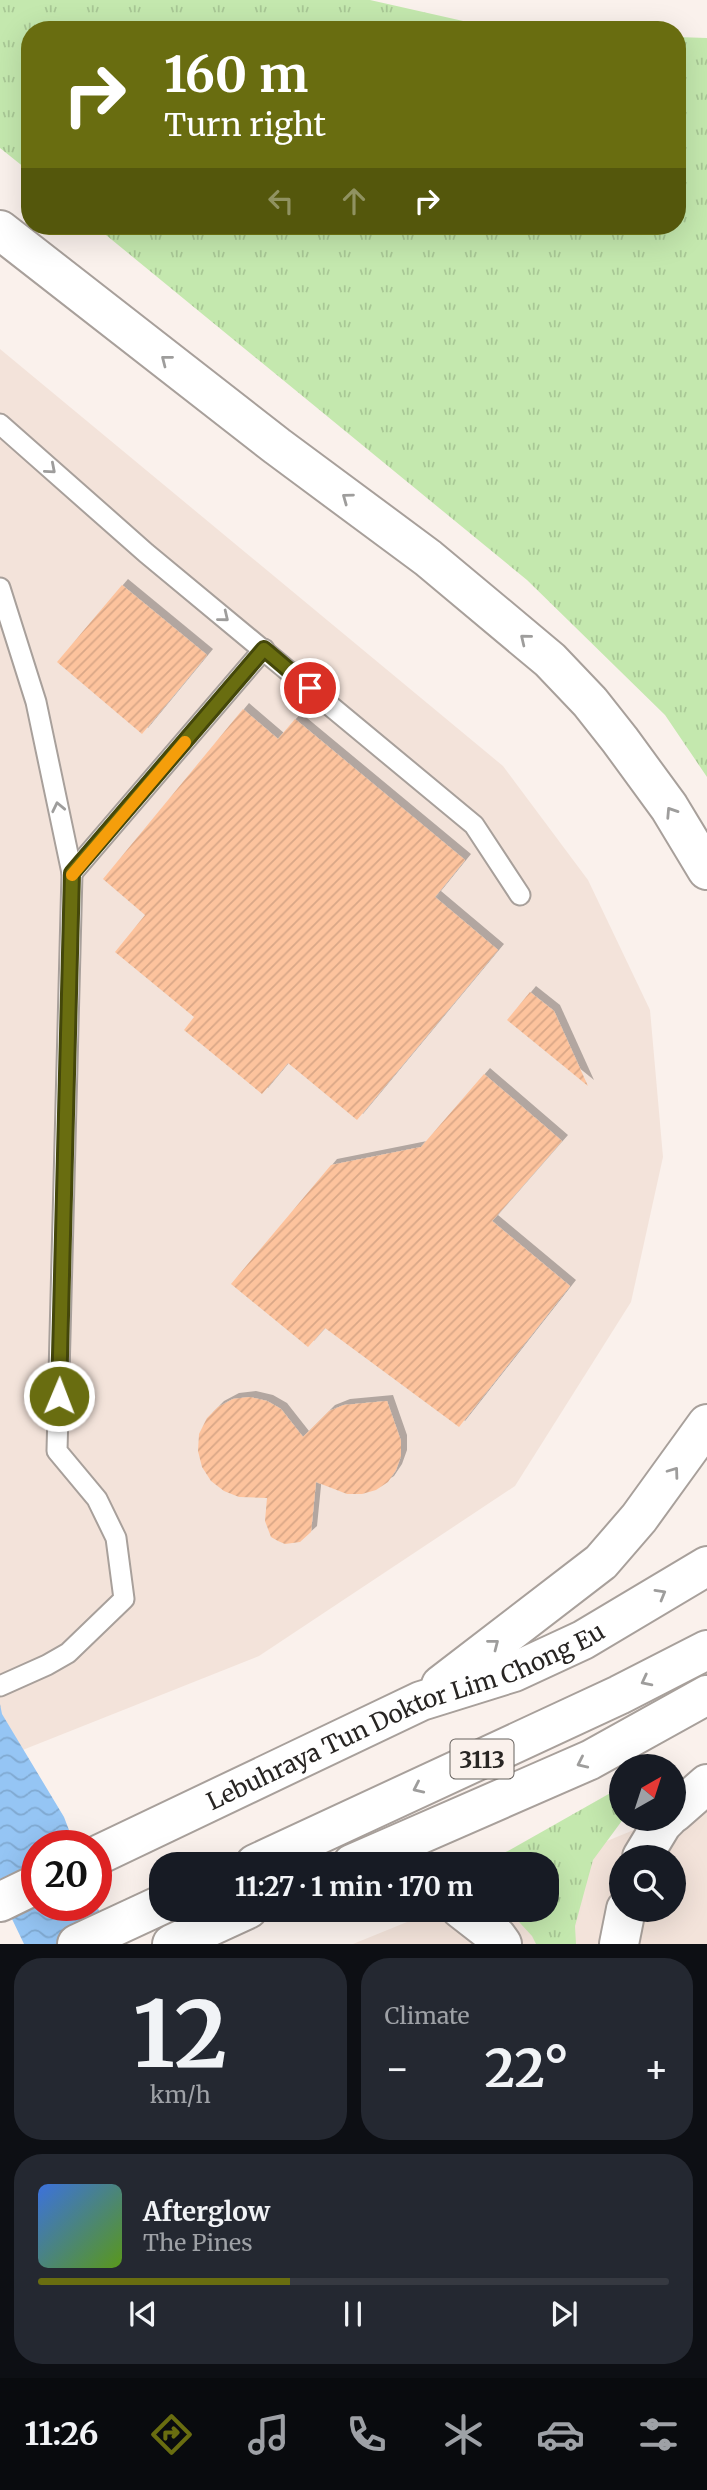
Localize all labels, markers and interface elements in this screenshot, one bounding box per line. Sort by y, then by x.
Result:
text: 160 m [164,44,308,105]
icon: right [49,49,140,140]
text: Turn right [164,105,326,145]
icon: left [262,182,300,220]
icon: ahead [335,182,373,220]
icon: right [408,182,446,220]
one-way arrow [161,355,174,368]
one-way arrow [43,461,56,473]
one-way arrow [342,493,354,506]
one-way arrow [216,609,229,621]
one-way arrow [520,635,533,647]
pin [280,658,340,718]
icon: arrive [291,669,329,707]
one-way arrow [51,801,66,813]
one-way arrow [667,807,679,820]
position arrow [22,1359,96,1433]
one-way arrow [666,1467,679,1480]
one-way arrow [654,1589,667,1602]
street label: Lebuhraya Tun Doktor Lim Chong Eu [201,1615,610,1817]
one-way arrow [487,1640,499,1653]
one-way arrow [641,1672,653,1686]
road number: 3113 [450,1740,514,1778]
north arrow [609,1754,686,1830]
map controls [609,1754,686,1922]
one-way arrow [577,1755,590,1769]
one-way arrow [413,1780,425,1794]
speed limit sign: 20 [21,1830,112,1921]
button: search [609,1845,686,1922]
text: 11:27 · 1 min · 170 m [235,1870,473,1903]
text: 12 [133,1977,228,2092]
text: Climate [385,2001,470,2030]
text: 22° [485,2036,569,2101]
text: − [385,2045,410,2092]
text: + [644,2045,669,2092]
text: km/h [150,2080,211,2109]
text: Afterglow [143,2195,270,2228]
text: The Pines [143,2228,253,2257]
icon: previous [124,2295,162,2333]
icon: pause [334,2295,372,2333]
icon: next [545,2295,583,2333]
icon: directions [147,2410,196,2459]
icon: music [244,2410,293,2459]
icon: phone [342,2410,391,2459]
icon: climate [439,2410,488,2459]
icon: car [536,2410,585,2459]
icon: filters [634,2410,683,2459]
text: 11:26 [24,2414,99,2454]

